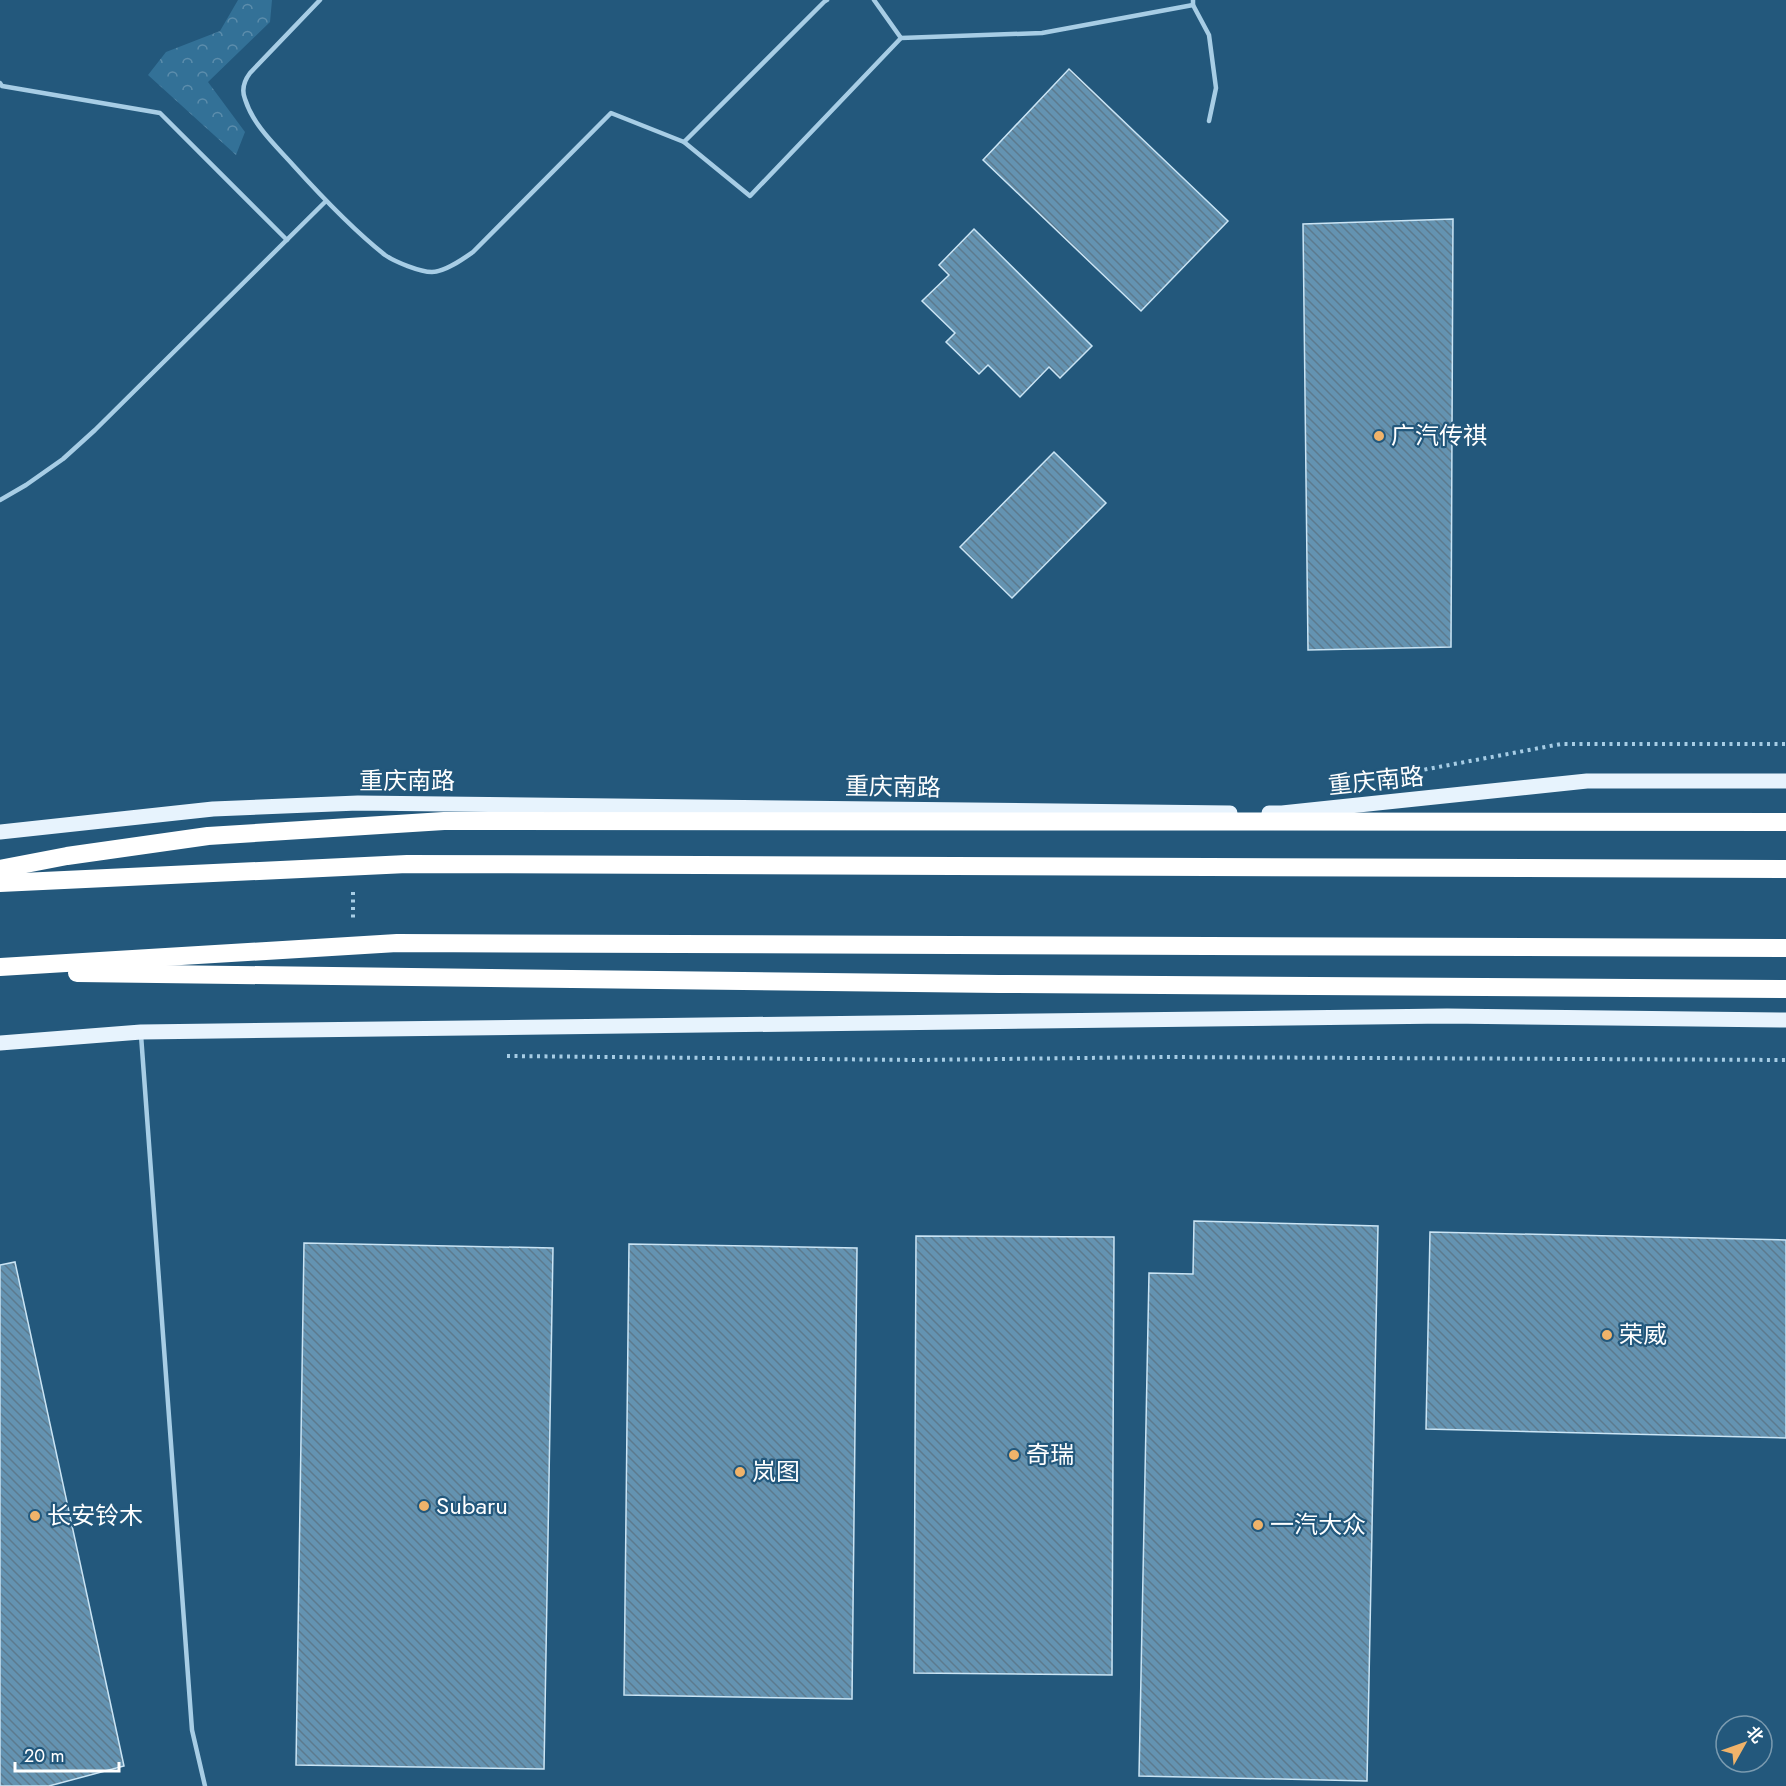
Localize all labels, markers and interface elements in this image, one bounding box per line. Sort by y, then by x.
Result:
place label: 广汽传祺 [1391,418,1487,453]
marker: 广汽传祺 [1372,429,1386,443]
street label: 重庆南路 [1326,758,1426,803]
street label: 重庆南路 [359,763,455,798]
street label: 重庆南路 [845,768,941,805]
place label: 荣威 [1619,1317,1667,1352]
marker: 荣威 [1600,1328,1614,1342]
place label: 奇瑞 [1026,1437,1074,1472]
marker: 奇瑞 [1007,1448,1021,1462]
place label: 岚图 [752,1454,800,1489]
marker: 岚图 [733,1465,747,1479]
place label: Subaru [436,1488,508,1523]
place label: 长安铃木 [47,1498,143,1533]
marker: Subaru [417,1499,431,1513]
place label: 一汽大众 [1270,1507,1366,1542]
marker: 长安铃木 [28,1509,42,1523]
marker: 一汽大众 [1251,1518,1265,1532]
north arrow [1714,1714,1774,1774]
text: 北 [1741,1721,1769,1748]
scale bar [15,1735,118,1773]
text: 20 m [24,1743,64,1769]

